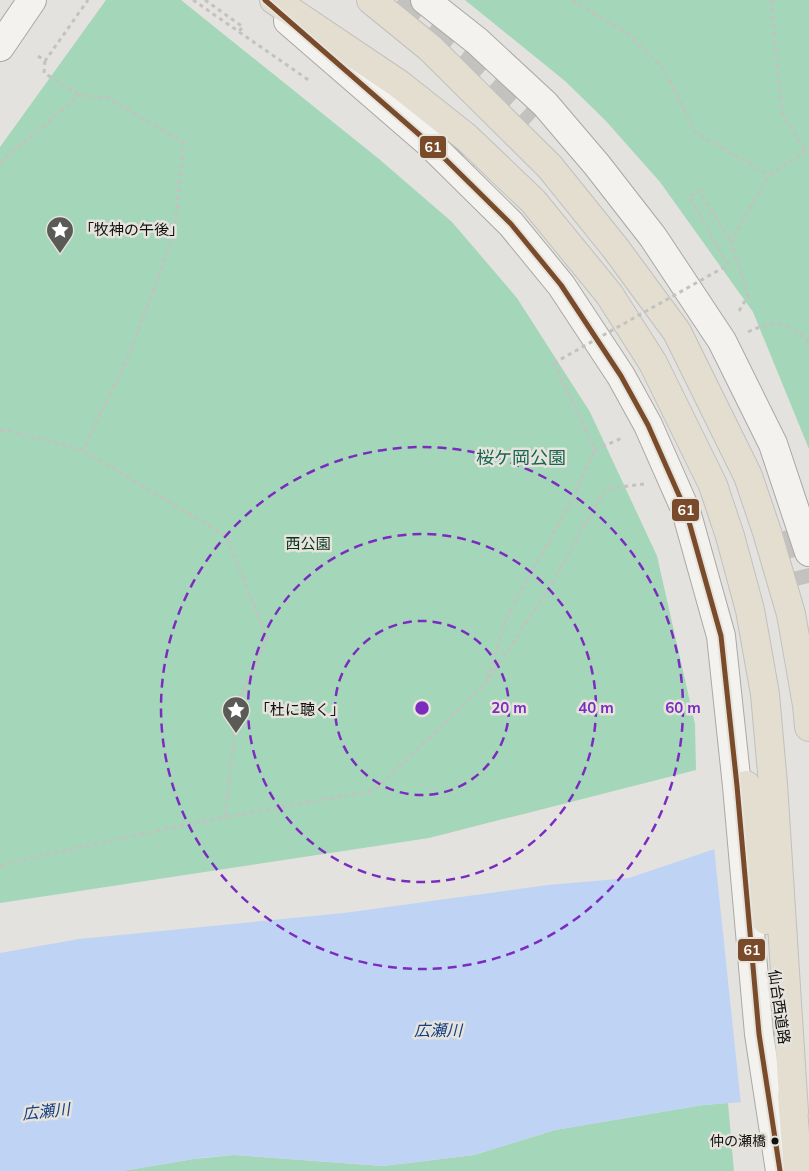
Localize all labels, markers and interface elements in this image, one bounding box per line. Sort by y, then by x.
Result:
line badge: 61 [419,135,447,159]
text: 61 [425,138,441,156]
place icon: 「牧神の午後」 [45,215,75,254]
place label: 「牧神の午後」 [79,220,184,239]
district label: 桜ケ岡公園 [476,446,566,469]
line badge: 61 [671,498,700,522]
text: 61 [678,501,694,519]
park label: 西公園 [285,534,331,553]
place icon: 「杜に聴く」 [221,695,251,734]
text: 20 m [491,698,527,717]
text: 40 m [578,698,614,717]
text: 60 m [665,698,701,717]
centre of rings [413,699,431,717]
place label: 「杜に聴く」 [255,700,345,719]
line badge: 61 [737,938,766,962]
text: 61 [744,941,760,959]
street label: 仙台西道路 [765,968,794,1045]
water label: 広瀬川 [414,1020,464,1040]
water label: 広瀬川 [21,1098,73,1123]
place label: 仲の瀬橋 [710,1132,766,1150]
marker: 仲の瀬橋 [770,1136,780,1146]

